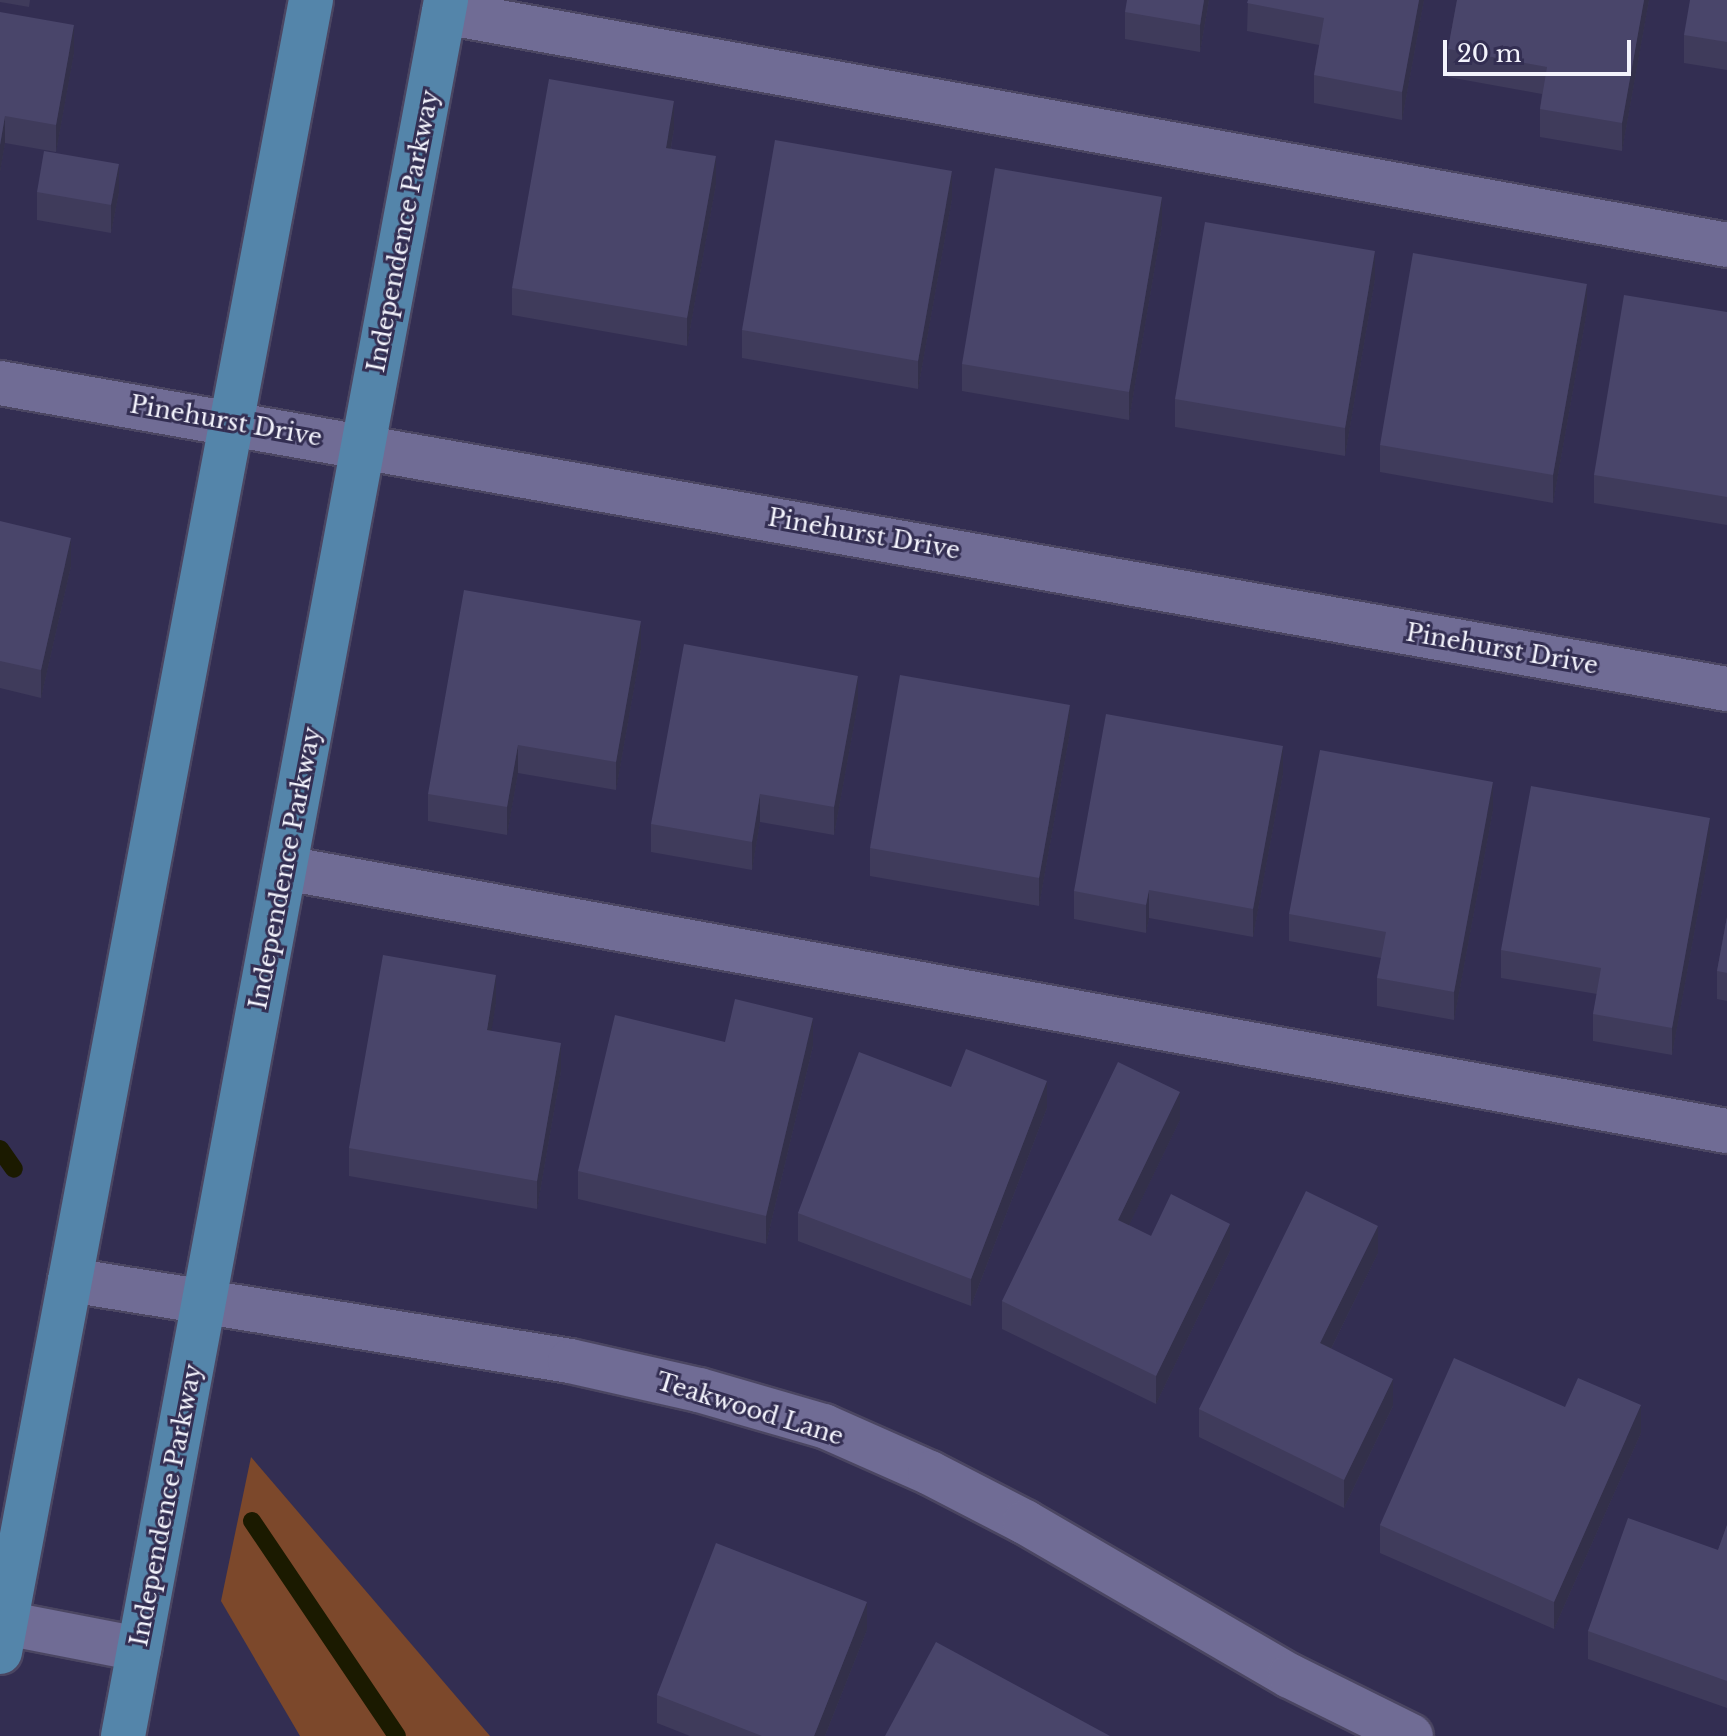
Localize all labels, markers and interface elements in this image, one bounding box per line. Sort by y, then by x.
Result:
scale bar [1447,24,1635,74]
text: 20 m [1457,39,1522,68]
street label: Independence Parkway [361,87,445,375]
street label: Pinehurst Drive [128,390,324,452]
street label: Pinehurst Drive [766,503,962,565]
street label: Pinehurst Drive [1404,618,1600,680]
street label: Independence Parkway [243,724,327,1012]
street label: Independence Parkway [124,1361,208,1649]
street label: Teakwood Lane [653,1367,847,1451]

